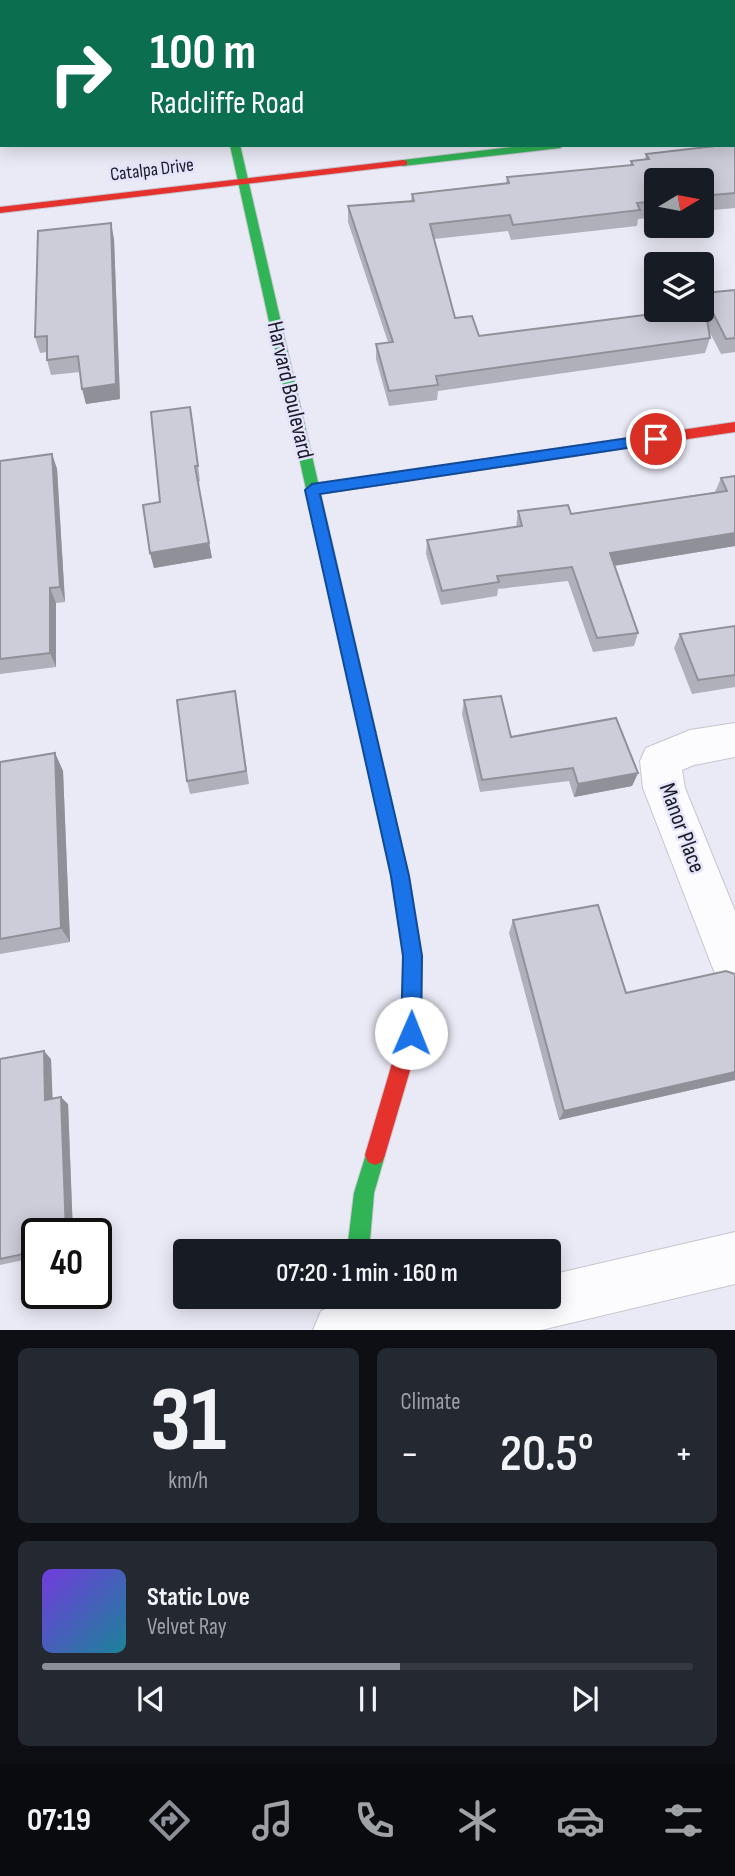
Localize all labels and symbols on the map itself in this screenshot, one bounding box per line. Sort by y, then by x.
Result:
street label: Catalpa Drive [109,153,195,187]
north arrow [644,168,714,238]
street label: Harvard Boulevard [261,319,319,461]
pin [626,409,686,469]
street label: Manor Place [653,779,711,877]
position arrow [374,996,448,1070]
speed limit sign: 40 [21,1218,112,1309]

